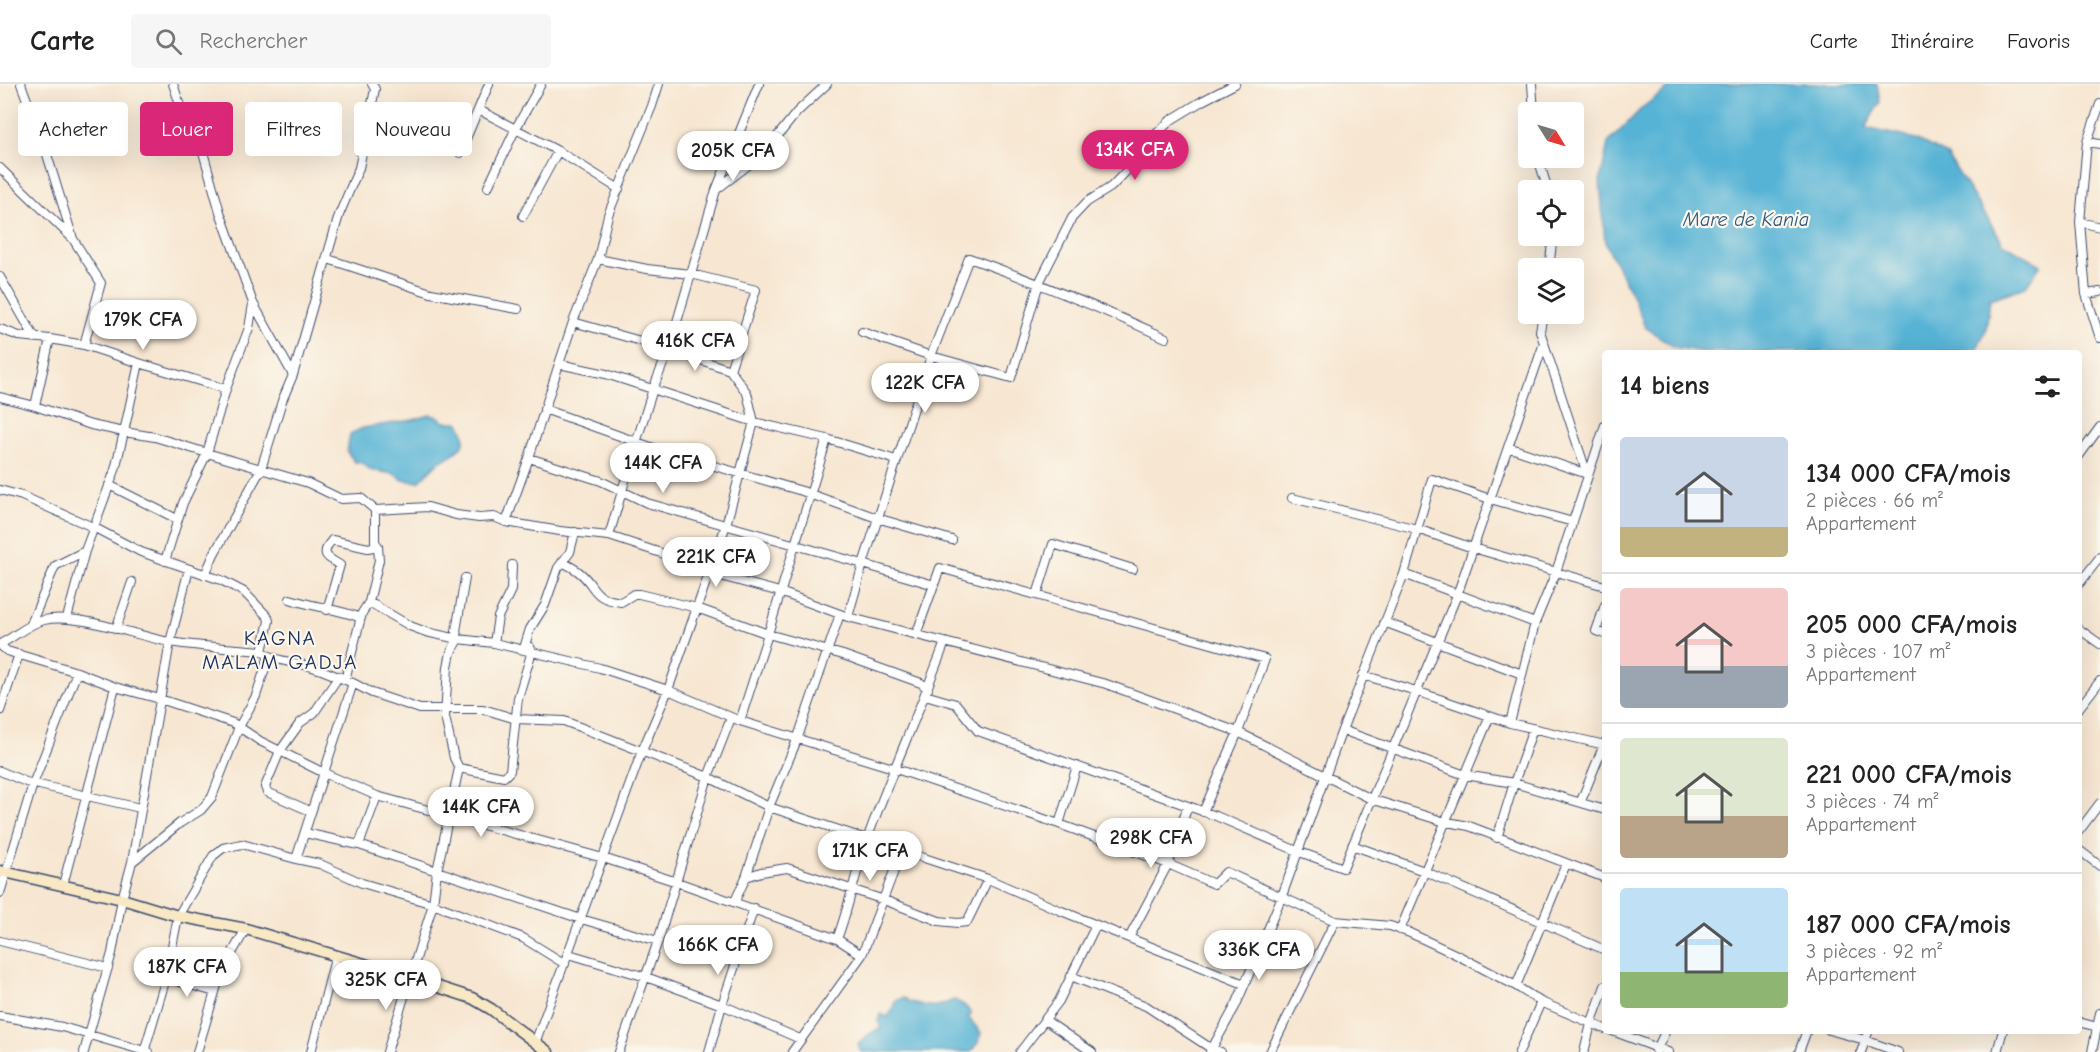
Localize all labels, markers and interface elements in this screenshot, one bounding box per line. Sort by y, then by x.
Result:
search box [131,14,551,68]
text: Carte [30,25,95,57]
icon: search [152,25,185,58]
text: Rechercher [200,28,307,54]
text: Carte [1810,29,1858,53]
text: Itinéraire [1891,29,1974,53]
text: Favoris [2007,29,2070,53]
chip: Acheter [18,102,128,156]
chip: Louer [140,102,233,156]
chip: Filtres [245,102,342,156]
chip: Nouveau [354,102,472,156]
north arrow [1518,102,1584,168]
map controls [1518,102,1584,324]
pin: 134K CFA [1073,130,1197,181]
pin: 205K CFA [671,131,795,182]
text: 134K CFA [1096,138,1174,161]
text: 205K CFA [691,139,775,162]
button: locate [1518,180,1584,246]
water label: Mare de Kania [1682,208,1809,231]
button: layers [1518,258,1584,324]
pin: 179K CFA [81,300,205,351]
text: 179K CFA [104,308,182,331]
pin: 416K CFA [633,321,757,372]
text: 416K CFA [655,329,735,352]
pin: 122K CFA [863,363,987,414]
icon: filters [2031,370,2064,403]
text: 122K CFA [885,371,965,394]
text: 14 biens [1620,371,1709,401]
pin: 144K CFA [601,443,725,494]
text: 144K CFA [624,451,702,474]
text: 134 000 CFA/mois [1806,459,2011,489]
icon: home [1668,461,1740,533]
text: 2 pièces · 66 m² [1806,489,1943,512]
text: Appartement [1806,512,1916,535]
pin: 221K CFA [654,537,778,588]
text: 221K CFA [676,545,756,568]
text: 205 000 CFA/mois [1806,610,2017,640]
icon: home [1668,612,1740,684]
district label: KAGNA MALAM GADJA [202,626,358,674]
text: 3 pièces · 107 m² [1806,640,1951,663]
text: Appartement [1806,663,1916,686]
text: 221 000 CFA/mois [1806,760,2012,790]
icon: home [1668,762,1740,834]
pin: 144K CFA [419,787,543,838]
text: 3 pièces · 74 m² [1806,790,1939,813]
text: 144K CFA [442,795,520,818]
text: Appartement [1806,813,1916,836]
pin: 298K CFA [1089,818,1213,869]
text: 298K CFA [1110,826,1192,849]
pin: 171K CFA [808,831,932,882]
text: 171K CFA [832,839,908,862]
text: 187 000 CFA/mois [1806,910,2011,940]
icon: home [1668,912,1740,984]
pin: 166K CFA [656,925,780,976]
pin: 336K CFA [1197,930,1321,981]
text: 166K CFA [678,933,758,956]
text: 336K CFA [1218,938,1300,961]
text: 3 pièces · 92 m² [1806,940,1942,963]
pin: 187K CFA [125,947,249,998]
text: 187K CFA [148,955,226,978]
pin: 325K CFA [324,960,448,1011]
text: Appartement [1806,963,1916,986]
text: 325K CFA [345,968,427,991]

